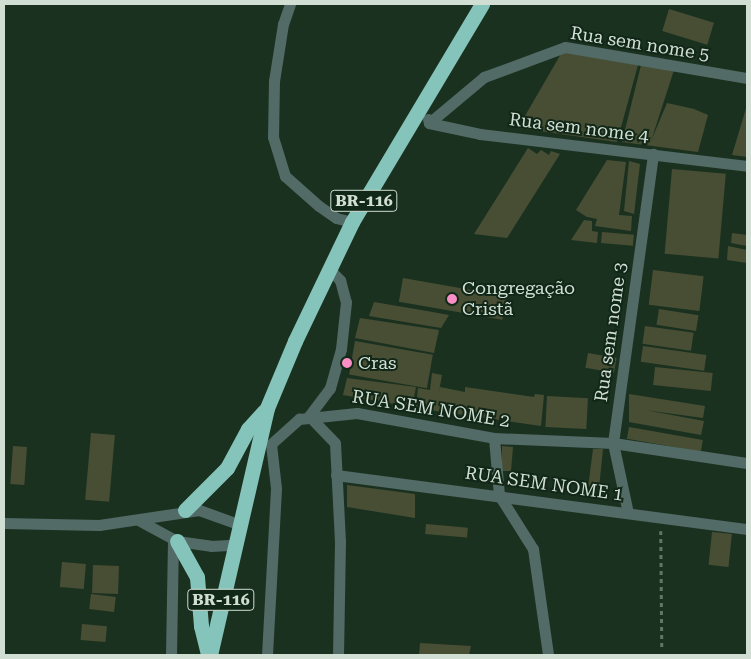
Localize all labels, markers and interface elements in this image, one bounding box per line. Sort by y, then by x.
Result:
street label: Rua sem nome 5 [569,22,711,66]
street label: Rua sem nome 4 [508,109,650,147]
road number: BR-116 [330,188,398,215]
street label: Rua sem nome 3 [591,261,631,403]
place label: Congregação Cristã [462,278,575,320]
marker: Congregação Cristã [446,293,458,305]
place label: Cras [358,352,397,374]
marker: Cras [340,356,354,370]
street label: RUA SEM NOME 2 [351,386,511,432]
street label: RUA SEM NOME 1 [463,462,625,506]
road number: BR-116 [187,586,255,614]

